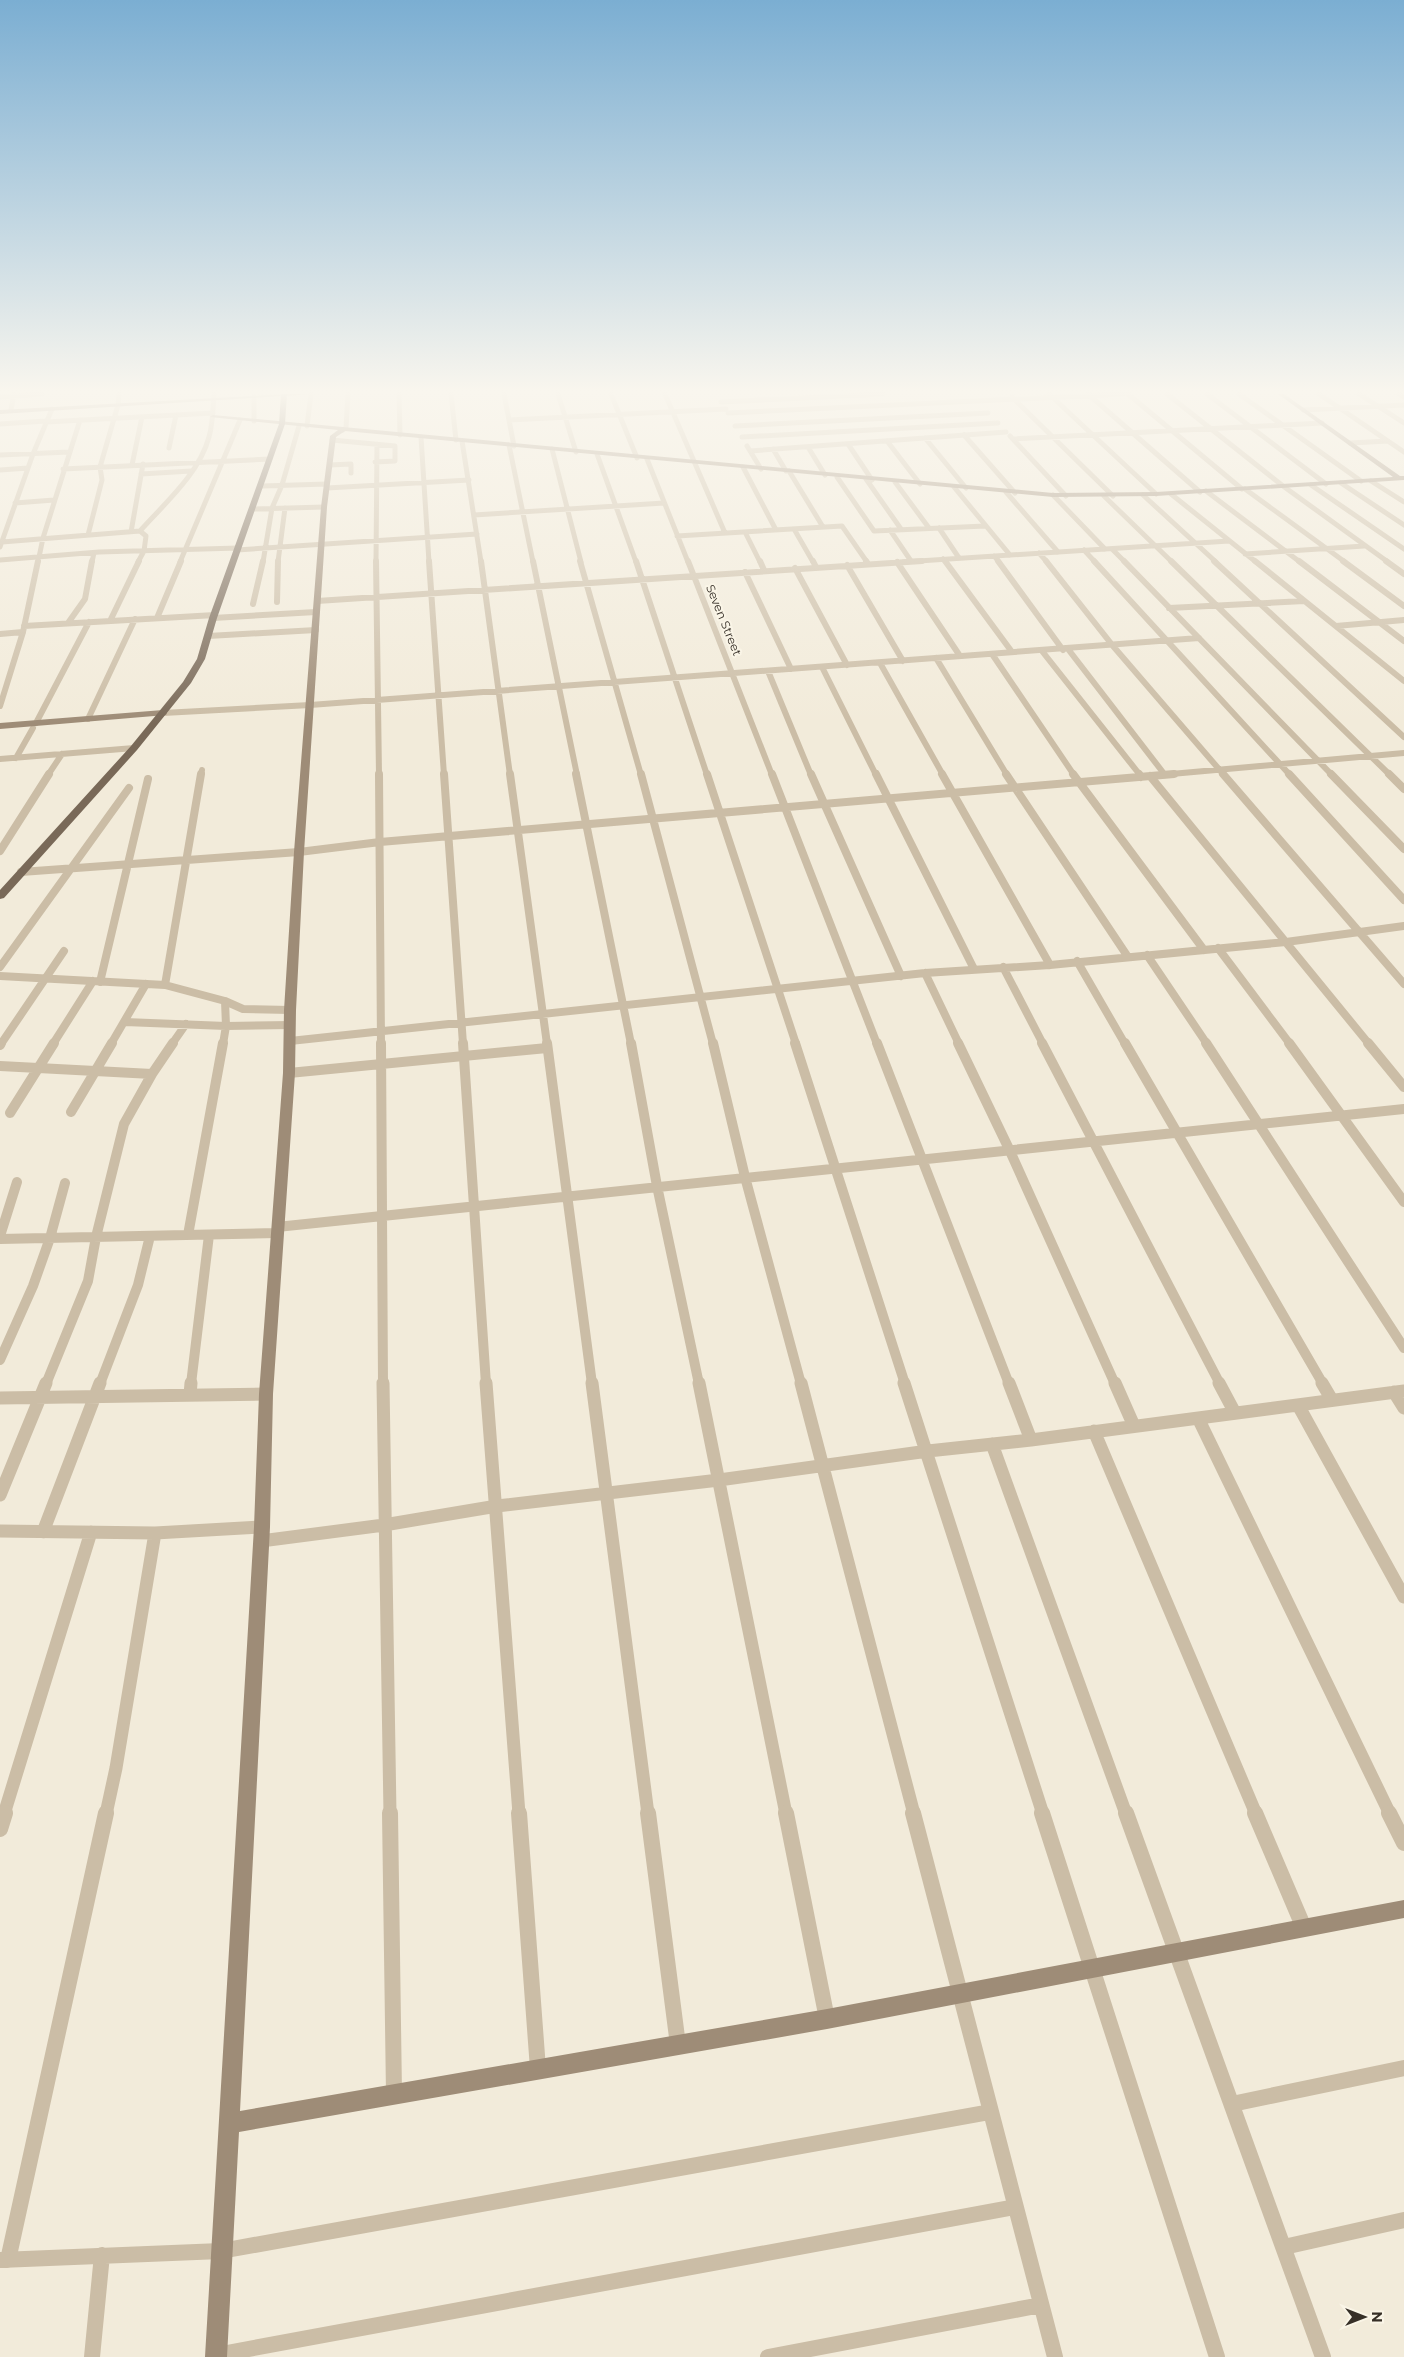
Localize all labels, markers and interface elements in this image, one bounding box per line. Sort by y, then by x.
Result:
street label: Seven Street [703,582,745,658]
north arrow [1339,2292,1389,2342]
text: N [1368,2311,1386,2323]

